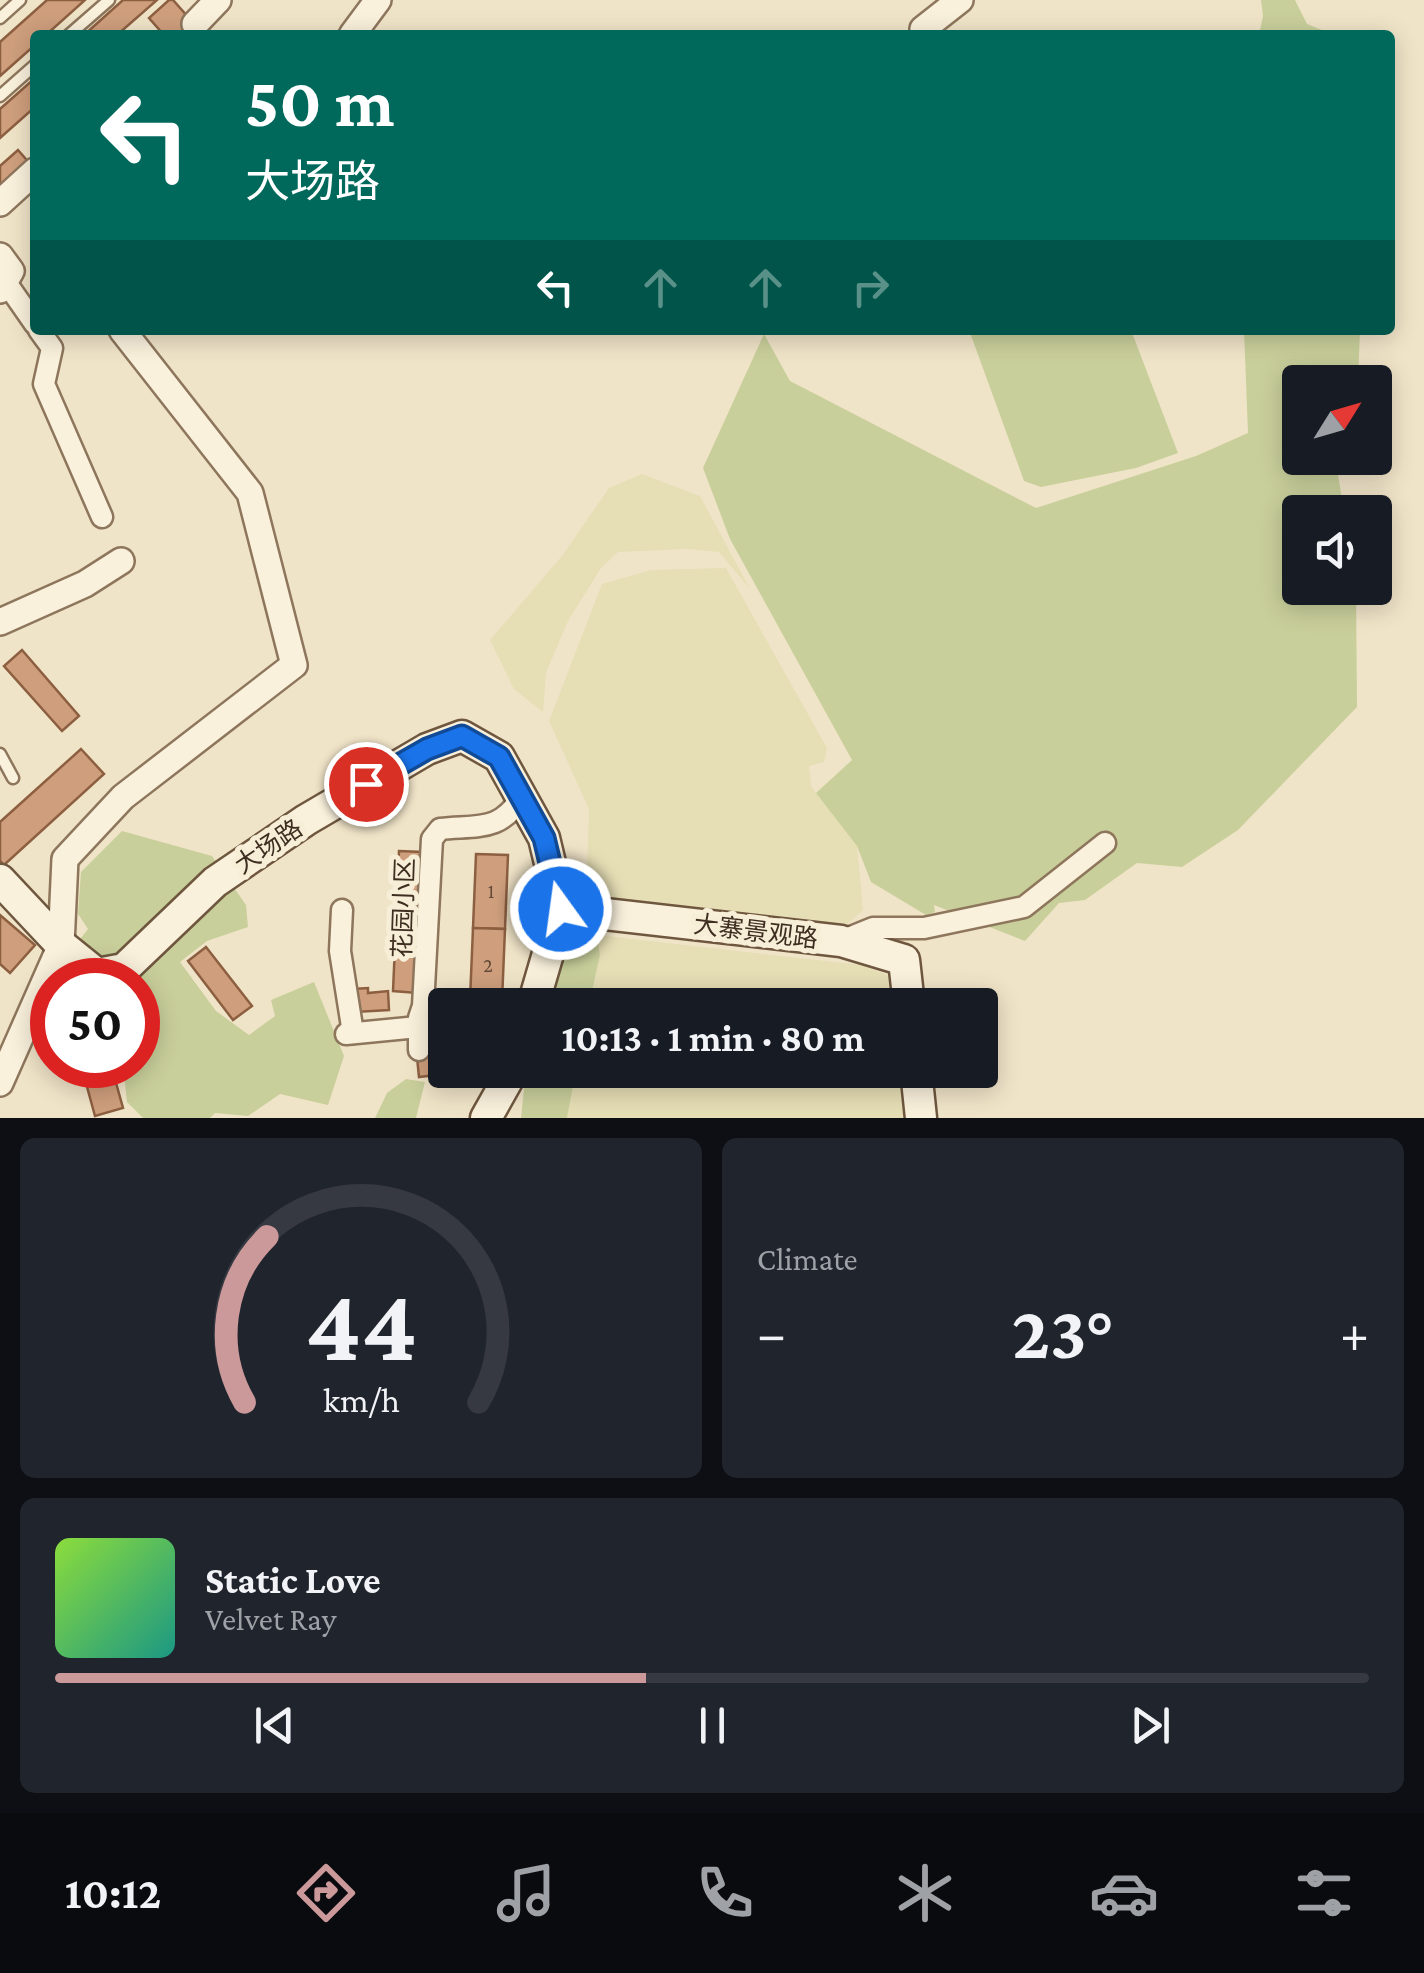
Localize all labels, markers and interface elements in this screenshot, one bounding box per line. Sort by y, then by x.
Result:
text: 50 m [245,63,395,141]
icon: left [80,70,210,200]
text: 大场路 [245,157,380,207]
icon: left [528,260,583,315]
icon: ahead [633,260,688,315]
icon: ahead [738,260,793,315]
icon: right [843,260,898,315]
north arrow [1282,365,1392,475]
map controls [1282,365,1392,605]
button: sound [1282,495,1392,605]
pin [324,742,409,827]
icon: arrive [339,757,394,812]
street label: 大场路 [230,814,307,879]
position arrow [509,857,613,961]
street label: 花园小区 [388,858,419,958]
house number: 1 [488,880,494,902]
street label: 大寨景观路 [692,910,820,953]
house number: 2 [483,954,493,976]
speed limit sign: 50 [30,958,160,1088]
text: 10:13 · 1 min · 80 m [561,1017,865,1059]
text: Climate [757,1241,858,1277]
text: 44 [305,1267,417,1382]
text: 23° [1012,1291,1114,1374]
text: − [757,1303,786,1364]
text: + [1340,1303,1369,1364]
text: km/h [322,1380,400,1420]
text: Static Love [205,1559,381,1601]
text: Velvet Ray [205,1601,336,1637]
icon: previous [247,1698,302,1753]
icon: pause [685,1698,740,1753]
icon: next [1123,1698,1178,1753]
icon: directions [291,1858,361,1928]
icon: music [491,1858,561,1928]
icon: phone [690,1858,760,1928]
icon: climate [890,1858,960,1928]
icon: car [1089,1858,1159,1928]
icon: filters [1289,1858,1359,1928]
text: 10:12 [65,1868,161,1918]

